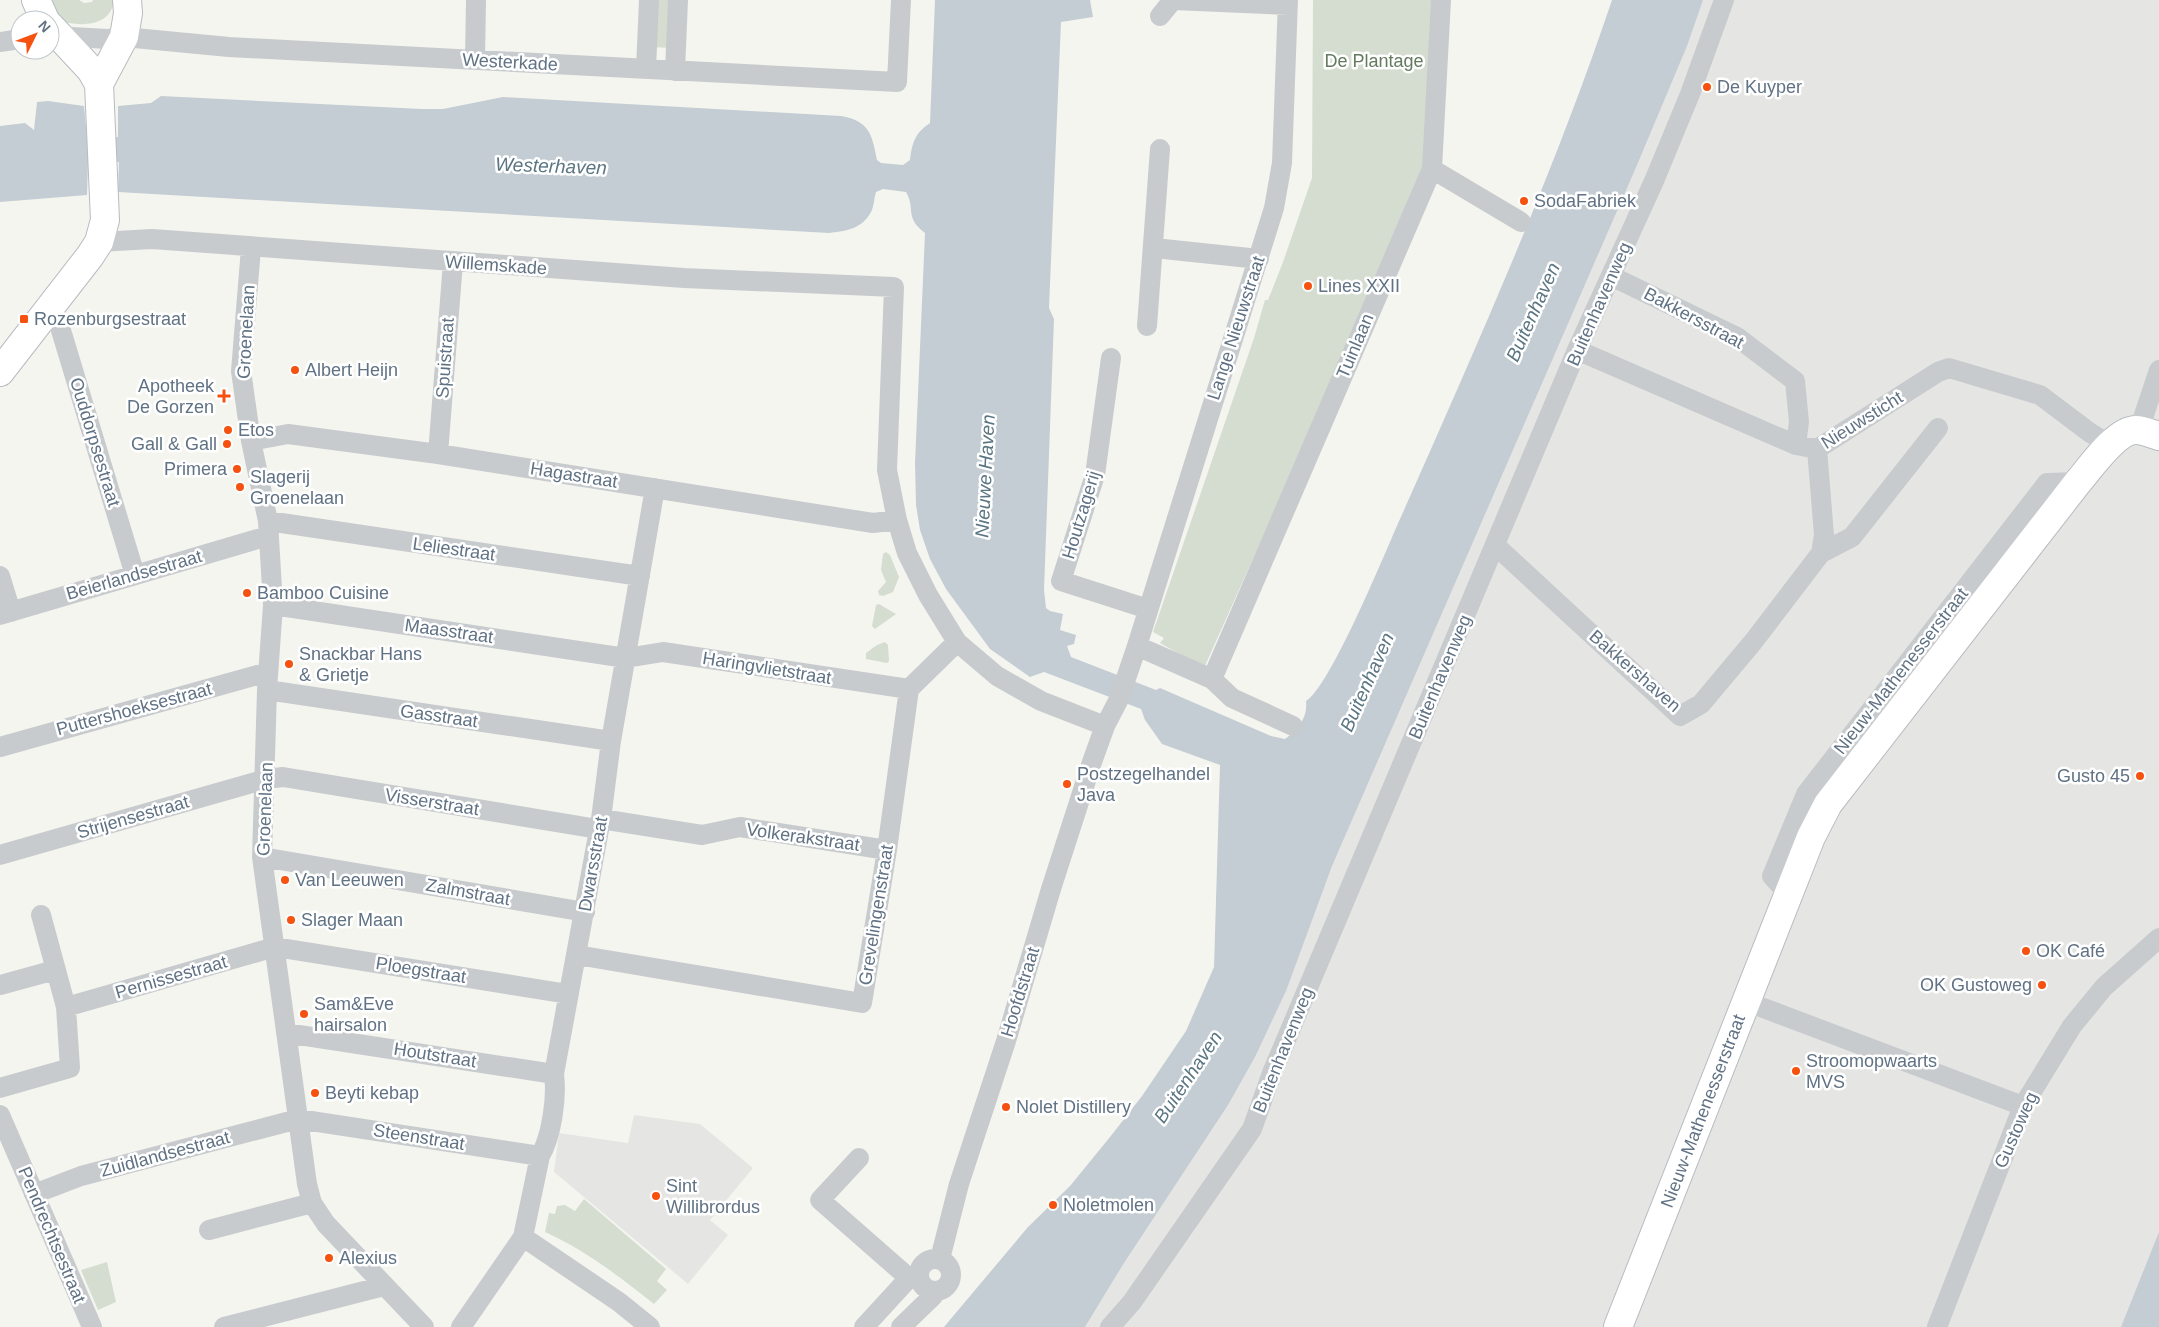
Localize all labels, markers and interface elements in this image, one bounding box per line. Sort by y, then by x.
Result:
north arrow [10,10,60,60]
text: N [35,17,54,35]
street label: Westerkade [462,50,558,74]
park label: De Plantage [1324,51,1424,71]
place label: De Kuyper [1717,77,1802,97]
marker: De Kuyper [1701,81,1713,93]
water label: Westerhaven [495,154,607,178]
place label: SodaFabriek [1534,191,1637,211]
marker: SodaFabriek [1518,195,1530,207]
street label: Buitenhavenweg [1563,239,1635,369]
street label: Willemskade [444,251,548,279]
street label: Lange Nieuwstraat [1203,254,1269,402]
water label: Buitenhaven [1502,259,1564,365]
place label: Lines XXII [1318,276,1400,296]
marker: Lines XXII [1302,280,1314,292]
street label: Bakkersstraat [1641,283,1747,353]
street label: Groenelaan [234,285,258,379]
place label: Rozenburgsestraat [34,309,186,329]
street label: Tuinlaan [1332,311,1378,381]
marker: Rozenburgsestraat [18,313,30,325]
street label: Spuistraat [432,317,458,399]
place label: Albert Heijn [305,360,398,380]
marker: Albert Heijn [289,364,301,376]
street label: Ouddorpsestraat [66,375,124,509]
place label: Apotheek De Gorzen [127,376,215,417]
street label: Nieuwsticht [1818,387,1906,453]
marker: Apotheek De Gorzen [218,390,230,402]
water label: Nieuwe Haven [971,414,999,538]
place label: Etos [238,420,274,440]
marker: Etos [222,424,234,436]
place label: Gall & Gall [131,434,217,454]
marker: Gall & Gall [221,438,233,450]
street label: Hagastraat [529,458,619,492]
place label: Primera [164,459,228,479]
marker: Primera [231,463,243,475]
place label: Slagerij Groenelaan [250,467,344,508]
street label: Houtzagerij [1058,469,1104,561]
marker: Slagerij Groenelaan [234,481,246,493]
street label: Leliestraat [411,533,497,565]
street label: Beierlandsestraat [64,546,204,604]
place label: Bamboo Cuisine [257,583,389,603]
street label: Nieuw-Mathenesserstraat [1830,584,1972,758]
marker: Bamboo Cuisine [241,587,253,599]
street label: Buitenhavenweg [1405,612,1475,742]
street label: Maasstraat [404,615,494,647]
street label: Bakkershaven [1585,626,1685,716]
water label: Buitenhaven [1336,629,1398,735]
place label: Snackbar Hans & Grietje [299,644,422,685]
street label: Haringvlietstraat [701,648,833,688]
marker: Snackbar Hans & Grietje [283,658,295,670]
street label: Puttershoeksestraat [54,679,214,739]
street label: Gasstraat [399,701,479,731]
street label: Groenelaan [253,762,277,856]
place label: Postzegelhandel Java [1077,764,1210,805]
place label: Gusto 45 [2057,766,2130,786]
marker: Gusto 45 [2134,770,2146,782]
marker: Postzegelhandel Java [1061,778,1073,790]
street label: Visserstraat [384,785,480,819]
street label: Strijensestraat [75,792,191,842]
street label: Dwarsstraat [575,815,611,913]
street label: Volkerakstraat [745,819,861,855]
street label: Grevelingenstraat [855,843,897,987]
place label: Van Leeuwen [295,870,404,890]
marker: Van Leeuwen [279,874,291,886]
street label: Zalmstraat [424,875,512,909]
place label: Slager Maan [301,910,403,930]
marker: Slager Maan [285,914,297,926]
place label: OK Café [2036,941,2105,961]
street label: Hoofdstraat [997,945,1043,1039]
marker: OK Café [2020,945,2032,957]
street label: Pernissestraat [113,952,229,1002]
street label: Ploegstraat [374,953,468,987]
place label: OK Gustoweg [1920,975,2032,995]
marker: OK Gustoweg [2036,979,2048,991]
street label: Buitenhavenweg [1249,985,1317,1115]
place label: Sam&Eve hairsalon [314,994,394,1035]
marker: Sam&Eve hairsalon [298,1008,310,1020]
street label: Nieuw-Mathenesserstraat [1657,1012,1749,1210]
water label: Buitenhaven [1150,1027,1226,1127]
street label: Houtstraat [392,1039,478,1071]
place label: Stroomopwaarts MVS [1806,1051,1937,1092]
marker: Stroomopwaarts MVS [1790,1065,1802,1077]
place label: Beyti kebap [325,1083,419,1103]
marker: Beyti kebap [309,1087,321,1099]
street label: Gustoweg [1990,1089,2042,1171]
place label: Nolet Distillery [1016,1097,1131,1117]
marker: Nolet Distillery [1000,1101,1012,1113]
street label: Steenstraat [372,1120,466,1154]
street label: Zuidlandsestraat [98,1127,232,1181]
street label: Pendrechtsestraat [14,1164,90,1306]
place label: Sint Willibrordus [666,1176,760,1217]
marker: Sint Willibrordus [650,1190,662,1202]
place label: Noletmolen [1063,1195,1154,1215]
marker: Noletmolen [1047,1199,1059,1211]
place label: Alexius [339,1248,397,1268]
marker: Alexius [323,1252,335,1264]

